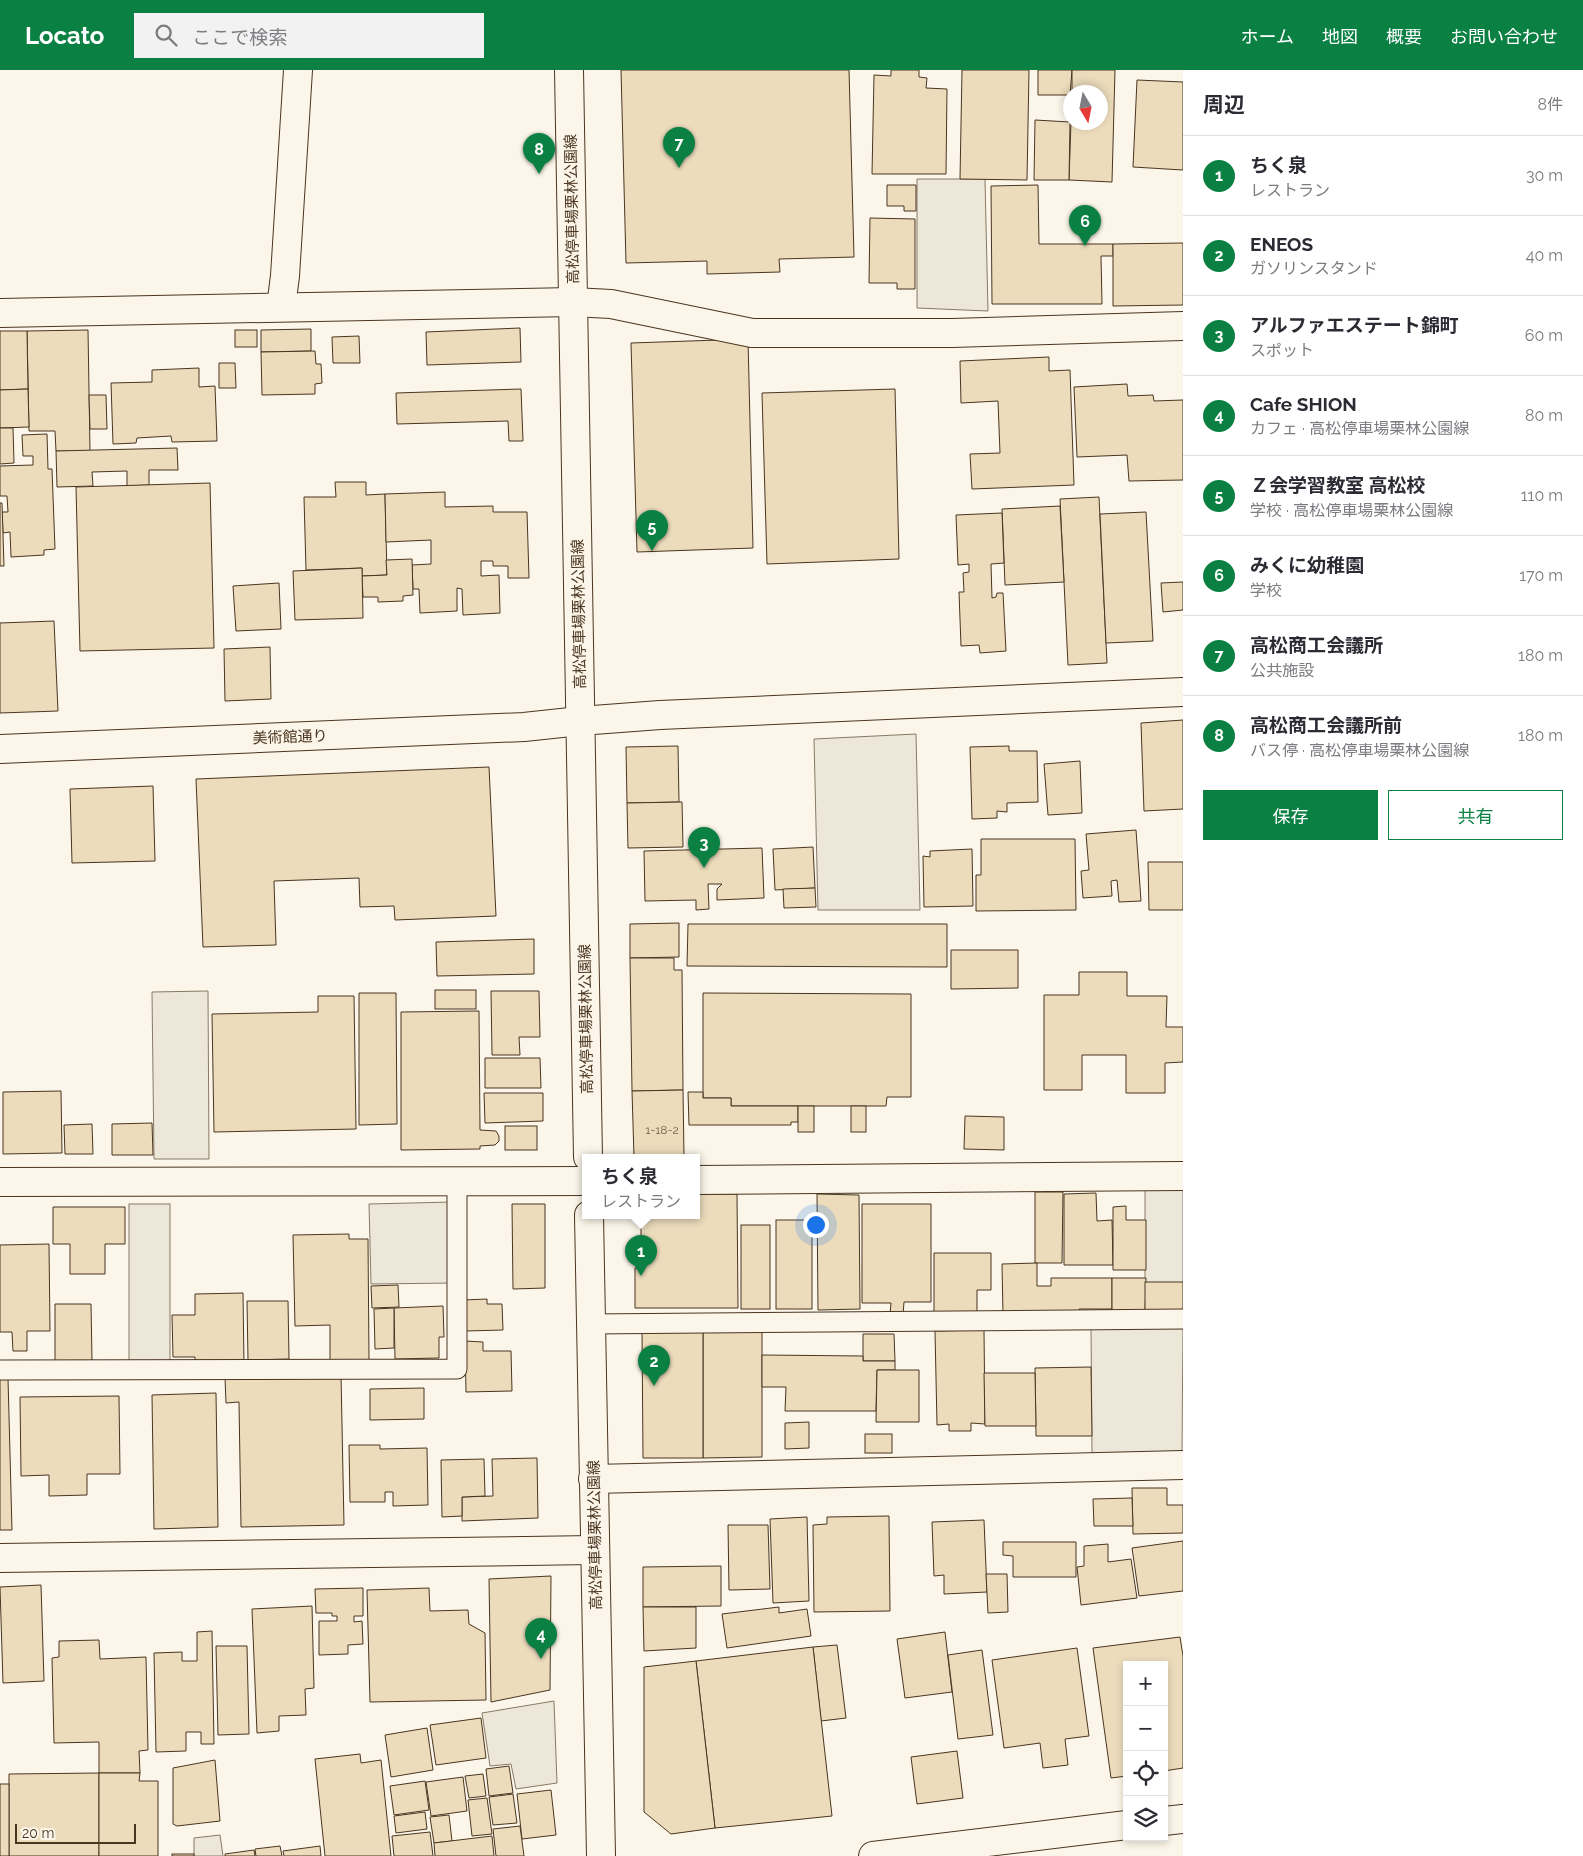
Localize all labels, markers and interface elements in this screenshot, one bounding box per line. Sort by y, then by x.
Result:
search box [134,13,484,58]
text: Locato [25,21,104,50]
icon: search [152,21,180,49]
text: ここで検索 [192,26,287,48]
text: ホーム [1241,26,1294,47]
text: 地図 [1322,26,1358,47]
text: 概要 [1386,26,1422,47]
text: お問い合わせ [1450,26,1558,47]
north arrow [1063,85,1108,130]
text: 周辺 [1203,92,1245,117]
text: 8件 [1538,95,1563,114]
pin: 7 [663,127,695,168]
pin: 8 [523,133,555,174]
street label: 高松停車場栗林公園線 [562,134,582,284]
text: ちく泉 [1250,154,1307,176]
text: 1 [1215,166,1223,185]
text: 30 m [1526,166,1563,185]
text: レストラン [1250,181,1330,200]
pin: 6 [1069,205,1101,246]
text: ENEOS [1250,233,1313,255]
text: 2 [1214,246,1224,265]
text: 40 m [1526,246,1563,265]
text: ガソリンスタンド [1250,259,1378,278]
text: アルファエステート錦町 [1250,314,1459,336]
text: 3 [1215,326,1223,345]
text: 60 m [1525,326,1563,345]
text: スポット [1250,341,1314,360]
text: Cafe SHION [1250,393,1357,415]
text: 4 [1214,406,1224,425]
text: 80 m [1525,406,1563,425]
text: カフェ · 高松停車場栗林公園線 [1250,419,1469,438]
text: Ｚ会学習教室 高松校 [1250,474,1426,496]
text: 5 [1215,486,1223,505]
text: 110 m [1521,486,1563,505]
text: 学校 · 高松停車場栗林公園線 [1250,501,1453,520]
pin: 5 [636,510,668,551]
street label: 高松停車場栗林公園線 [569,539,589,689]
text: みくに幼稚園 [1250,554,1364,576]
text: 6 [1214,566,1224,585]
text: 170 m [1519,566,1563,585]
text: 学校 [1250,581,1282,600]
text: 高松商工会議所 [1250,634,1383,656]
text: 7 [1215,646,1223,665]
text: 180 m [1518,646,1563,665]
text: 公共施設 [1250,661,1314,680]
text: 高松商工会議所前 [1250,714,1402,736]
text: 8 [1214,726,1224,745]
text: 180 m [1518,726,1563,745]
street label: 美術館通り [252,727,328,747]
text: バス停 · 高松停車場栗林公園線 [1250,741,1469,760]
button: 保存 [1203,790,1378,840]
button: 共有 [1388,790,1563,840]
pin: 3 [688,827,720,868]
street label: 高松停車場栗林公園線 [576,944,596,1094]
house number: 1-18-2 [645,1123,679,1137]
popup [582,1154,700,1219]
text: ちく泉 [601,1165,658,1187]
text: レストラン [601,1192,681,1211]
your location [803,1212,829,1238]
pin: 1 [625,1235,657,1276]
pin: 2 [638,1345,670,1386]
street label: 高松停車場栗林公園線 [585,1460,605,1610]
pin: 4 [525,1618,557,1659]
map controls [1123,1661,1168,1841]
button: + [1123,1661,1168,1706]
button: − [1123,1706,1168,1751]
button: locate [1123,1751,1168,1796]
button: layers [1123,1796,1168,1841]
scale bar [15,1821,136,1844]
text: 20 m [22,1825,54,1841]

